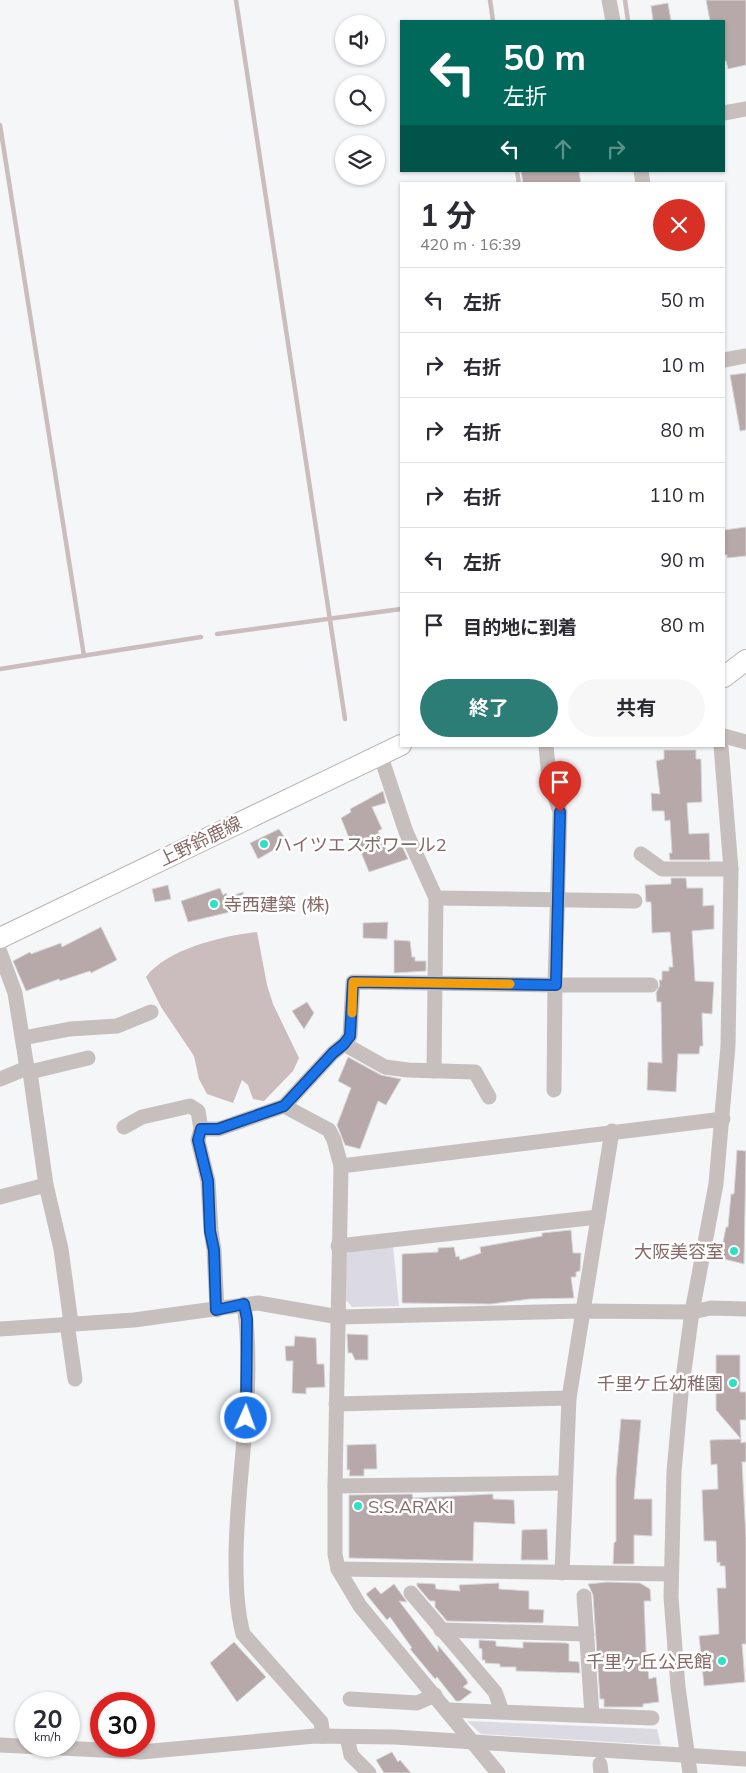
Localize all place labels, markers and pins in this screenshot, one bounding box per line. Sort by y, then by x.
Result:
pin [539,761,581,812]
place label: ハイツエスポワール2 [274,833,446,856]
marker: ハイツエスポワール2 [258,838,270,850]
place label: 寺西建築 (株) [224,893,330,916]
marker: 寺西建築 (株) [208,898,220,910]
place label: 大阪美容室 [634,1240,724,1263]
marker: 大阪美容室 [728,1245,740,1257]
place label: 千里ケ丘幼稚園 [597,1372,723,1395]
marker: 千里ケ丘幼稚園 [727,1377,739,1389]
place label: S.S.ARAKI [368,1495,454,1518]
marker: S.S.ARAKI [352,1500,364,1512]
place label: 千里ヶ丘公民館 [586,1650,712,1673]
marker: 千里ヶ丘公民館 [716,1655,728,1667]

